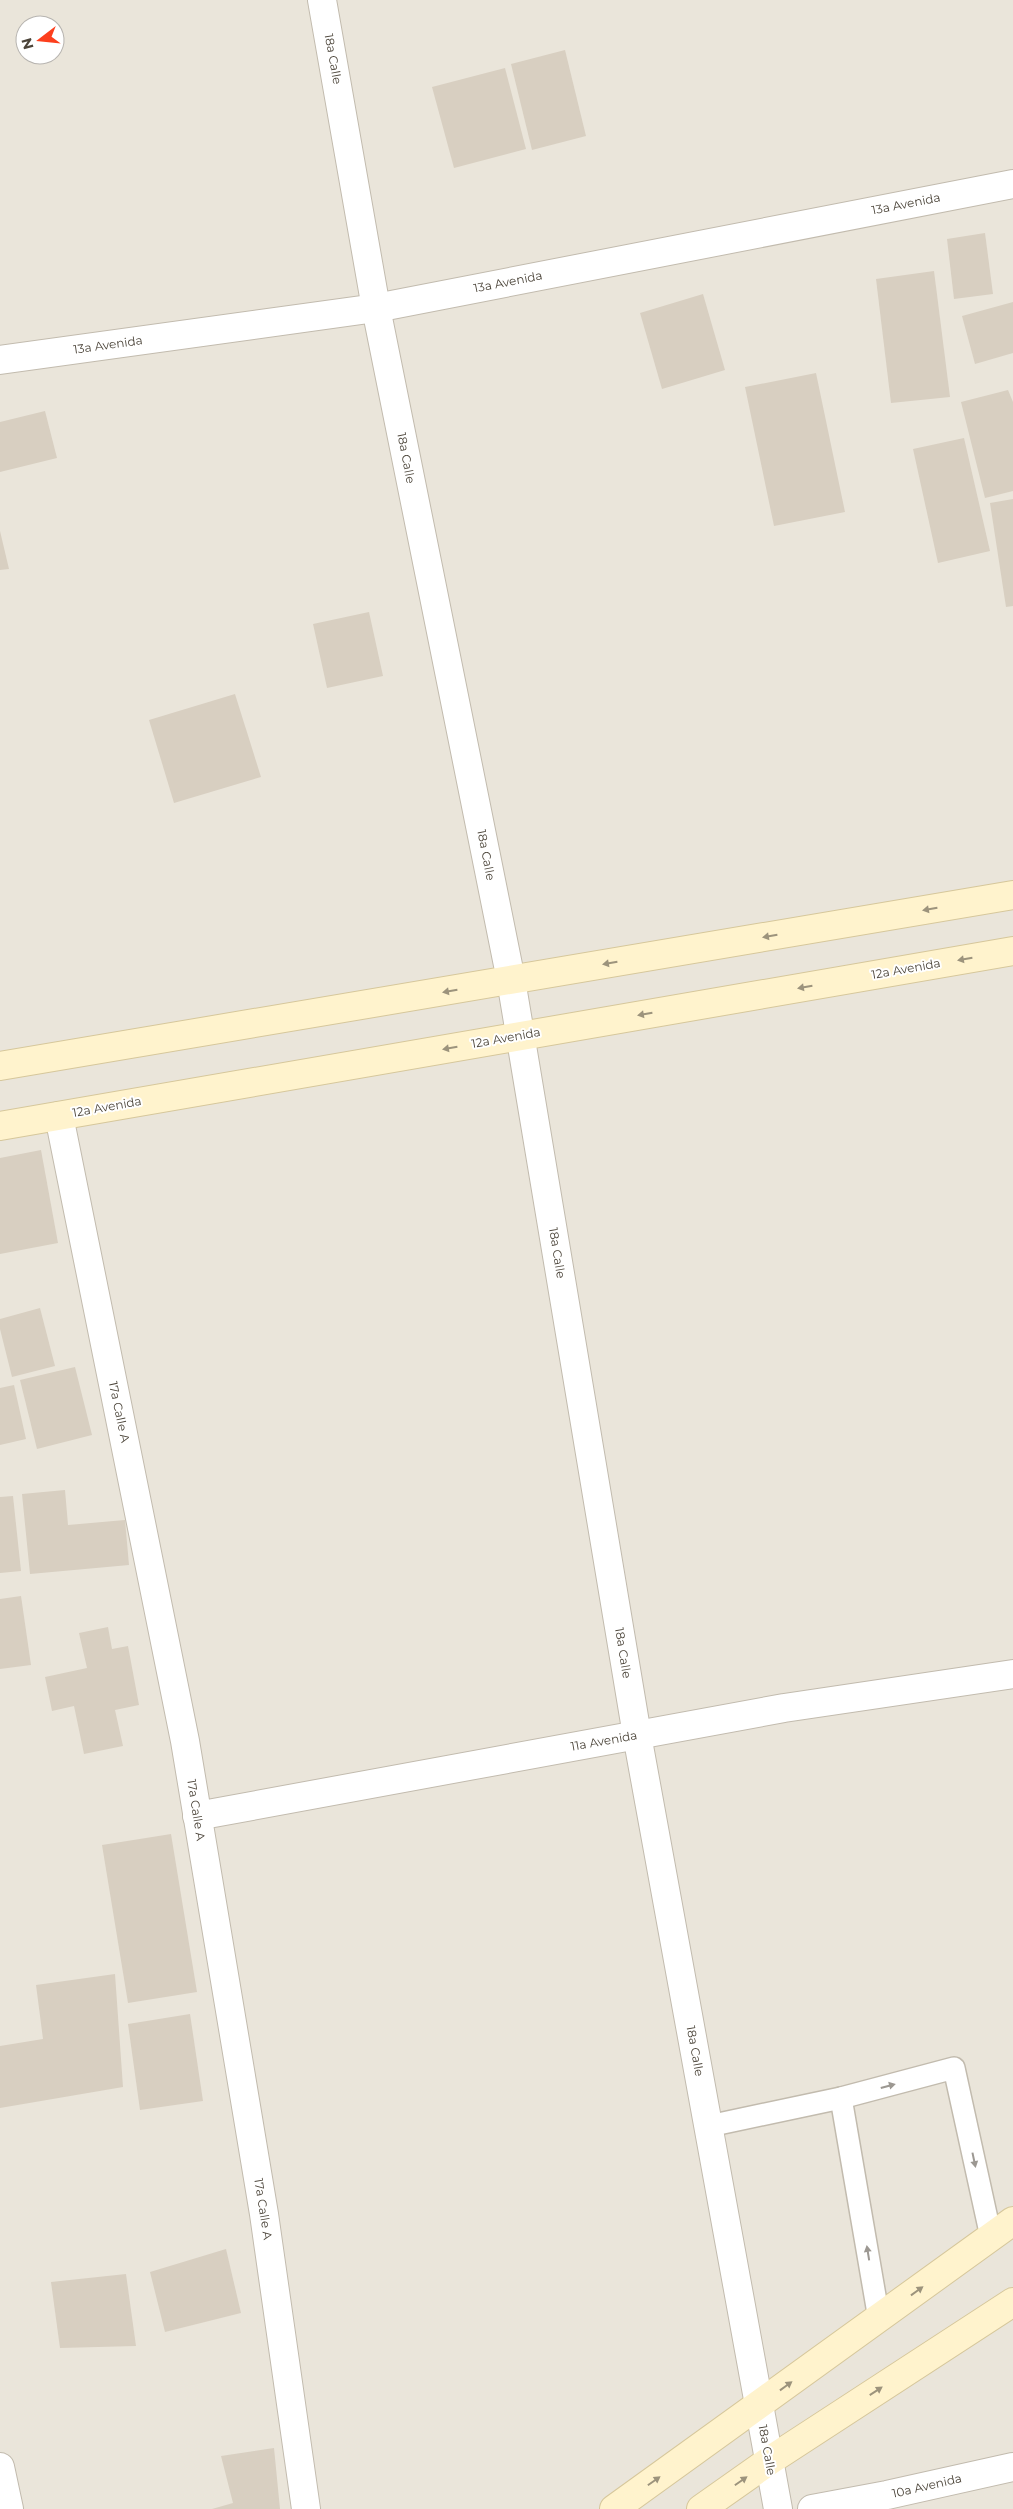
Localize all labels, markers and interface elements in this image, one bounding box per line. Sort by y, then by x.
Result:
north arrow [15,15,65,65]
street label: 18a Calle [322,32,345,86]
text: N [17,36,38,52]
street label: 13a Avenida [870,189,942,218]
street label: 13a Avenida [472,267,544,296]
street label: 13a Avenida [72,332,144,357]
street label: 18a Calle [394,431,419,485]
street label: 18a Calle [474,828,499,882]
one-way arrow [922,905,938,913]
one-way arrow [762,933,778,941]
street label: 12a Avenida [870,955,942,982]
one-way arrow [957,956,973,964]
one-way arrow [602,960,618,968]
one-way arrow [796,983,812,991]
one-way arrow [441,987,457,995]
one-way arrow [636,1011,652,1019]
street label: 12a Avenida [470,1024,542,1051]
one-way arrow [442,1044,458,1052]
street label: 12a Avenida [71,1093,143,1120]
street label: 18a Calle [546,1226,569,1279]
street label: 17a Calle A [106,1380,133,1444]
street label: 18a Calle [612,1626,635,1679]
street label: 11a Avenida [569,1727,638,1754]
street label: 17a Calle A [184,1778,209,1842]
street label: 18a Calle [684,2024,707,2078]
one-way arrow [880,2082,895,2090]
one-way arrow [970,2153,978,2168]
street label: 17a Calle A [251,2177,276,2241]
one-way arrow [864,2245,872,2261]
one-way arrow [911,2286,924,2296]
one-way arrow [779,2381,793,2391]
one-way arrow [869,2386,883,2396]
street label: 18a Calle [756,2423,779,2477]
street label: 10a Avenida [891,2470,963,2501]
one-way arrow [647,2476,661,2486]
one-way arrow [734,2476,747,2486]

